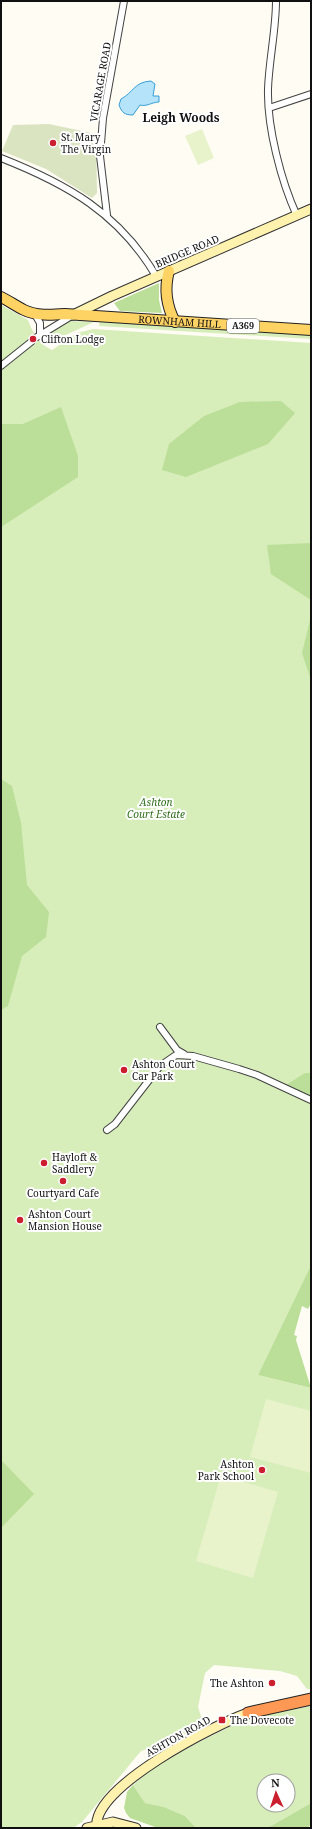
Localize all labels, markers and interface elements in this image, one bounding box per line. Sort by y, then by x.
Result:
street label: VICARAGE ROAD [86,41,114,123]
district label: Leigh Woods [142,109,220,126]
place label: St. Mary The Virgin [61,130,112,156]
marker: St. Mary The Virgin [48,138,58,148]
street label: BRIDGE ROAD [153,231,221,271]
street label: ROWNHAM HILL [138,312,221,331]
road number: A369 [227,319,259,333]
place label: Clifton Lodge [41,332,104,346]
marker: Clifton Lodge [28,334,38,344]
park label: Ashton Court Estate [127,795,185,821]
place label: Ashton Court Car Park [132,1057,195,1083]
marker: Ashton Court Car Park [119,1065,129,1075]
place label: Hayloft & Saddlery [52,1150,98,1176]
marker: Hayloft & Saddlery [39,1158,49,1168]
marker: Courtyard Cafe [58,1176,68,1186]
place label: Courtyard Cafe [27,1186,99,1200]
place label: Ashton Court Mansion House [28,1207,102,1233]
marker: Ashton Court Mansion House [15,1215,25,1225]
place label: Ashton Park School [198,1457,255,1483]
marker: Ashton Park School [257,1465,267,1475]
place label: The Ashton [210,1676,265,1690]
marker: The Ashton [267,1678,277,1688]
street label: ASHTON ROAD [143,1712,213,1760]
place label: The Dovecote [230,1713,294,1727]
marker: The Dovecote [217,1715,227,1725]
north arrow [256,1773,296,1813]
text: N [271,1775,281,1790]

